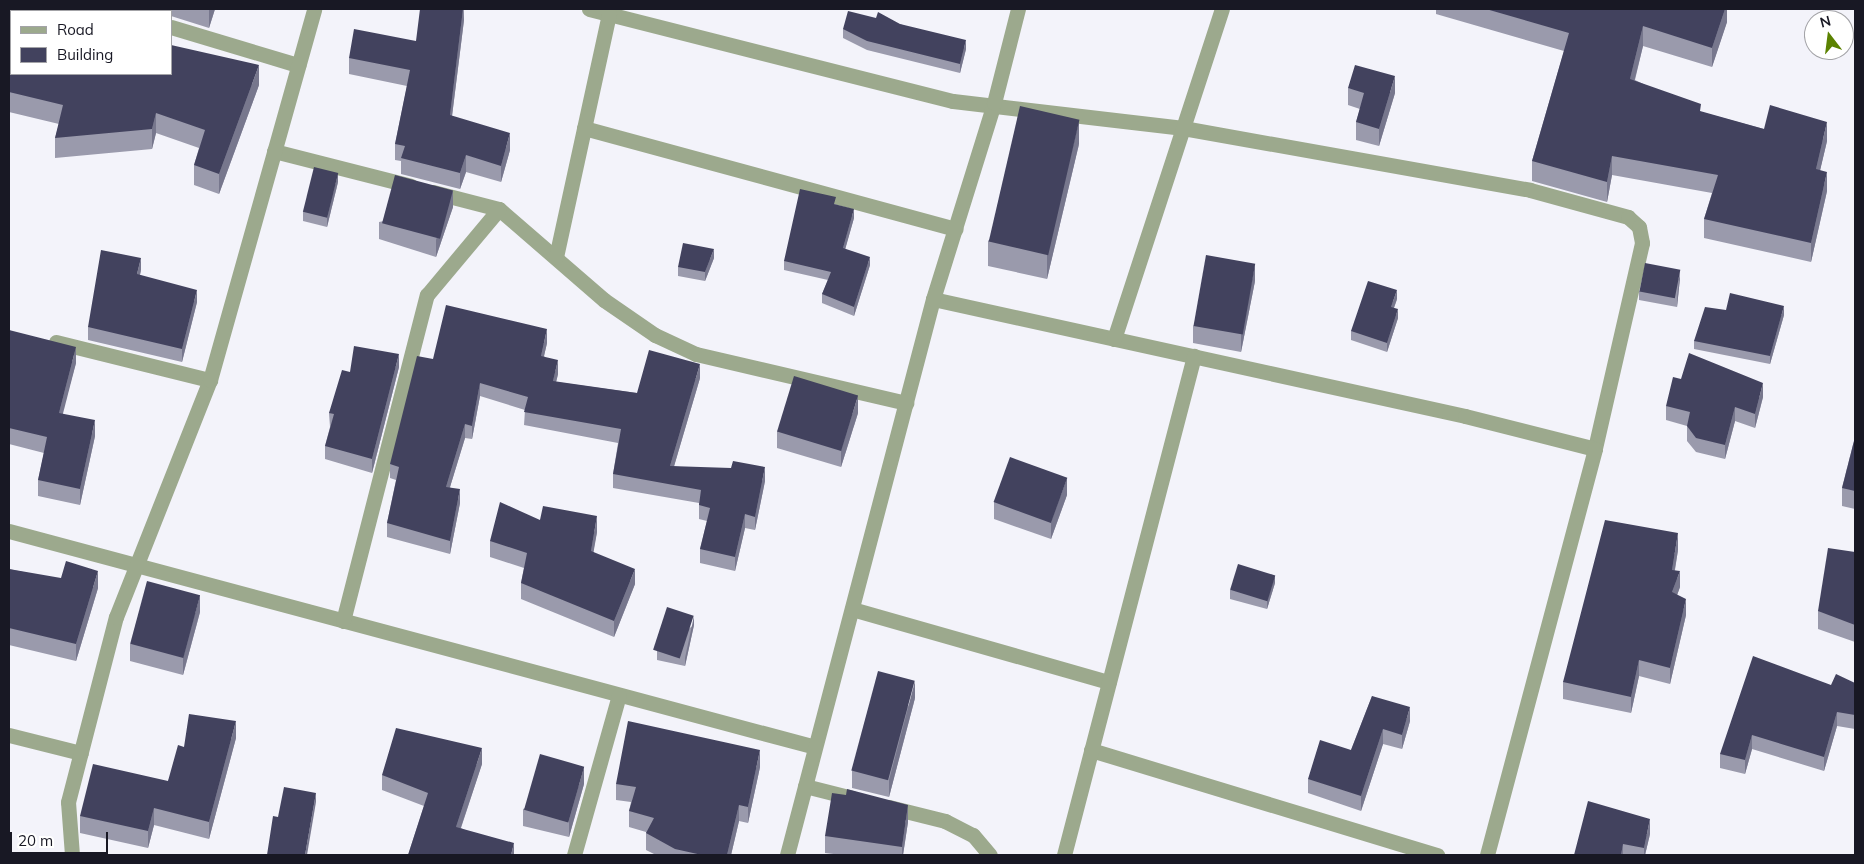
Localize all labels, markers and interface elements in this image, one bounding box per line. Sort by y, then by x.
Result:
legend [10,10,172,75]
north arrow [1804,10,1854,60]
text: N [1818,11,1833,32]
text: Road [57,20,94,39]
text: Building [57,45,113,64]
scale bar [12,822,110,854]
text: 20 m [18,831,53,850]

